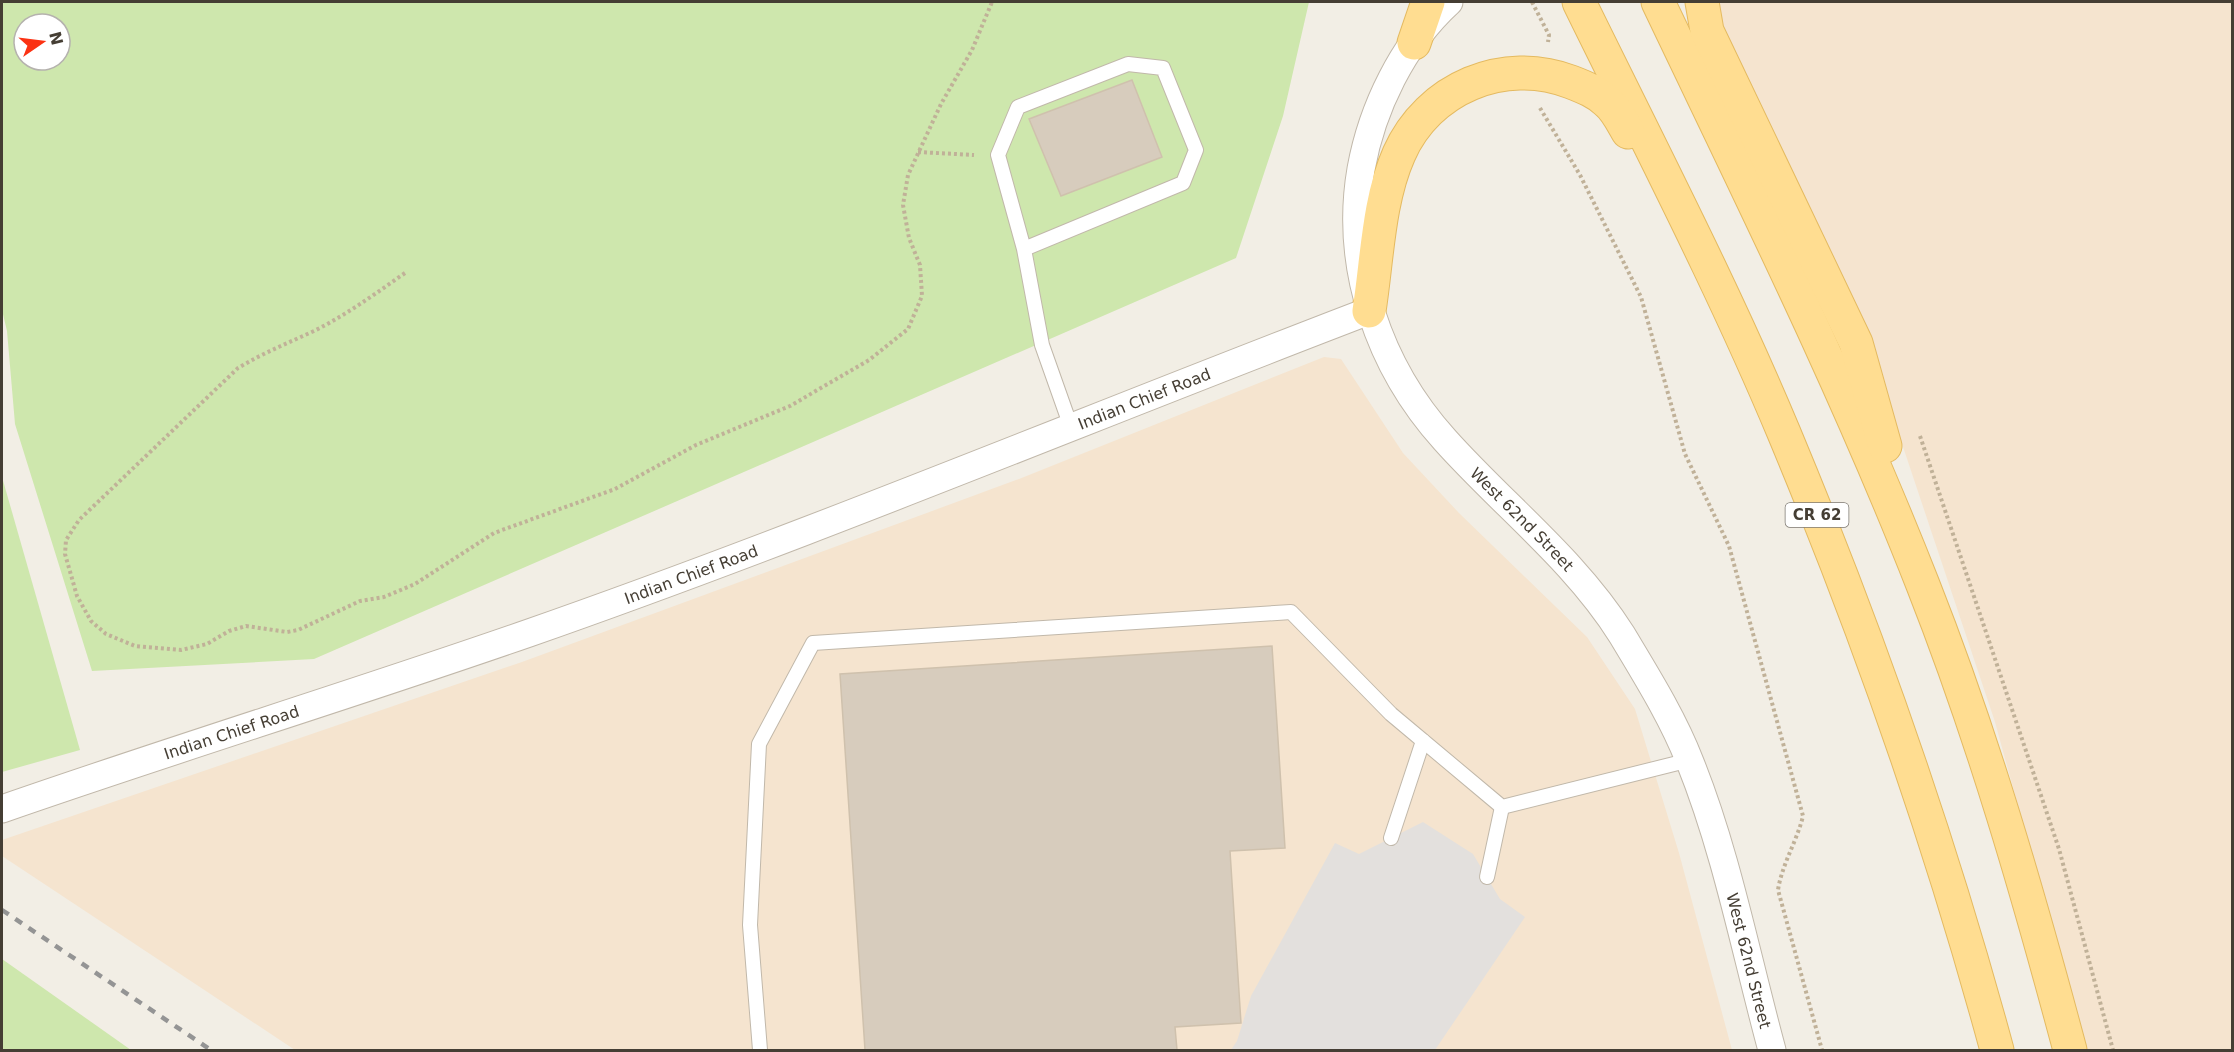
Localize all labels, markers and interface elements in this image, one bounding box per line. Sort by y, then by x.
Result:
north arrow [12,12,72,72]
text: N [45,30,67,47]
street label: Indian Chief Road [1075,364,1213,433]
street label: West 62nd Street [1466,463,1578,575]
road number: CR 62 [1786,503,1848,527]
street label: Indian Chief Road [622,541,760,608]
street label: Indian Chief Road [161,701,301,763]
street label: West 62nd Street [1723,891,1775,1030]

